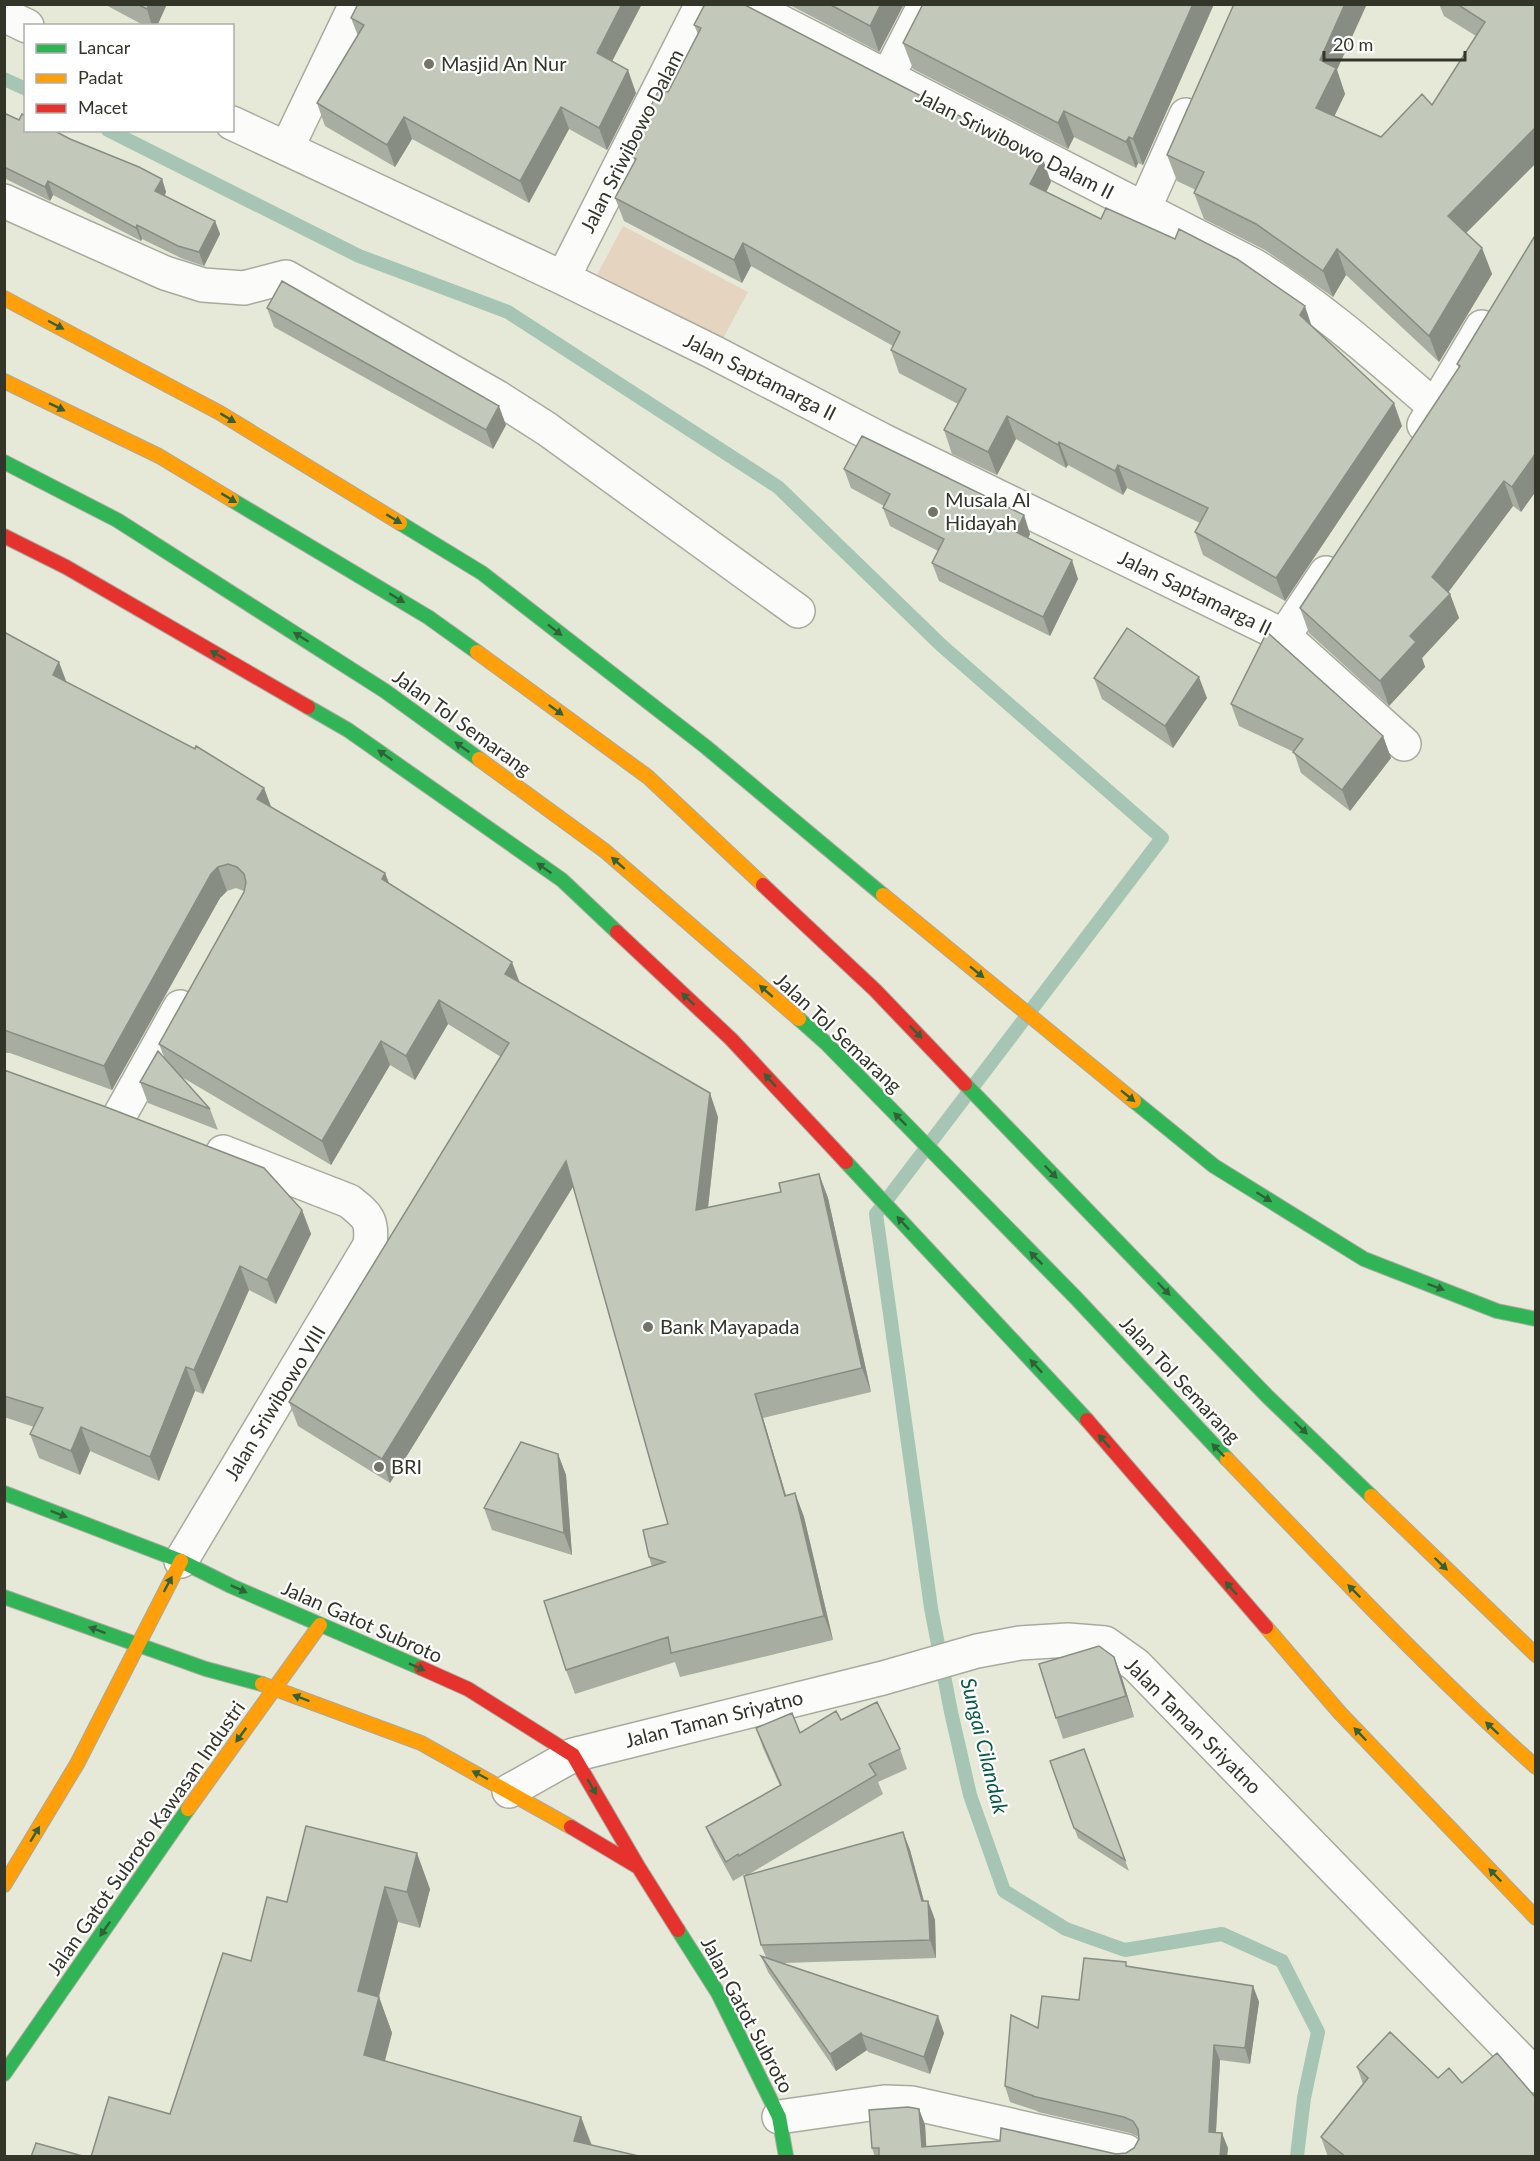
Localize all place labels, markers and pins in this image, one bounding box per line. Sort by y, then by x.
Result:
place label: Masjid An Nur [441,51,567,75]
marker: Masjid An Nur [422,57,436,71]
place label: Musala Al Hidayah [945,487,1030,534]
marker: Musala Al Hidayah [926,505,940,519]
place label: Bank Mayapada [660,1314,799,1338]
marker: Bank Mayapada [641,1320,655,1334]
place label: BRI [391,1454,422,1478]
marker: BRI [372,1460,386,1474]

